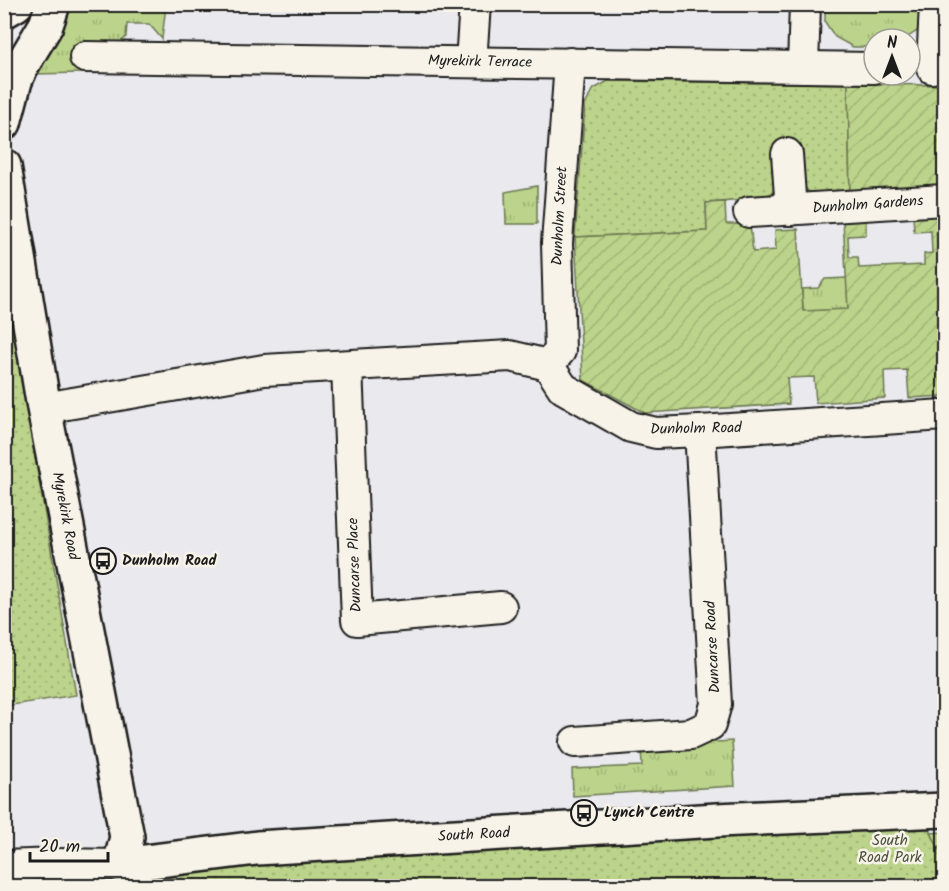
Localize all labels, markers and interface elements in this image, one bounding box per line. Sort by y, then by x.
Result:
north arrow [862,27,922,87]
text: N [887,31,897,56]
street label: Myrekirk Terrace [428,49,533,75]
street label: Dunholm Street [545,166,575,266]
street label: Dunholm Gardens [812,189,925,221]
street label: Dunholm Road [650,416,742,442]
street label: Myrekirk Road [45,470,85,563]
street label: Duncarse Place [341,517,369,613]
bus stop icon: Dunholm Road [88,546,118,576]
place label: Dunholm Road [122,549,217,573]
street label: Duncarse Road [699,600,727,694]
bus stop icon: Lynch Centre [569,798,599,828]
place label: Lynch Centre [604,801,695,825]
street label: South Road [437,821,511,849]
scale bar [30,825,108,863]
park label: South Road Park [858,829,923,870]
text: 20 m [39,833,80,862]

